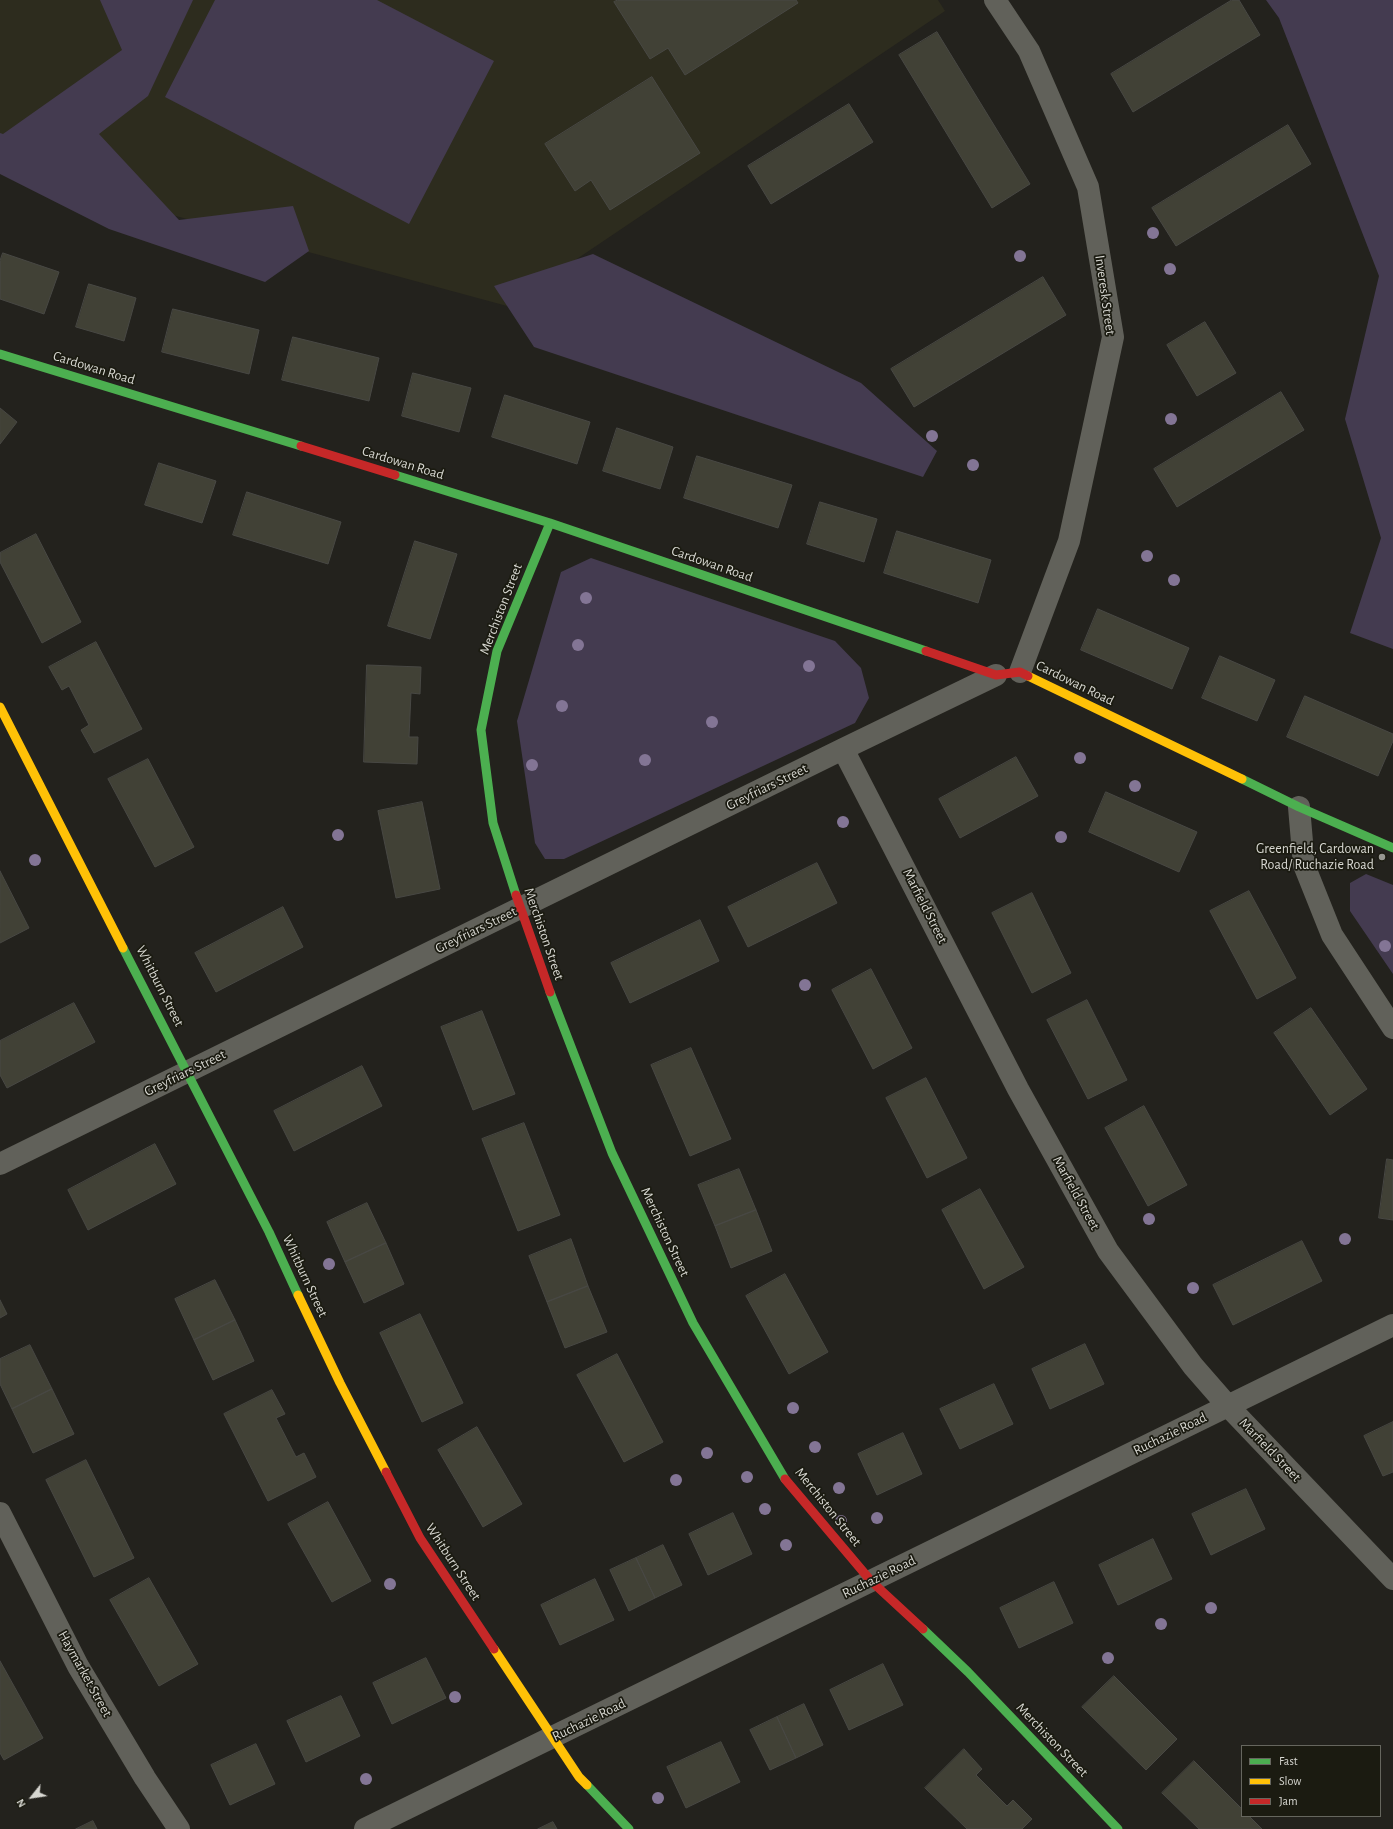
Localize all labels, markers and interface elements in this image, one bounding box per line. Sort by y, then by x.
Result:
street label: Inveresk Street [1091,254,1119,336]
street label: Cardowan Road [51,348,137,388]
street label: Cardowan Road [360,443,446,483]
street label: Cardowan Road [669,542,755,586]
street label: Merchiston Street [476,561,526,657]
street label: Cardowan Road [1033,657,1117,709]
street label: Greyfriars Street [724,760,810,814]
place label: Greenfield, Cardowan Road/ Ruchazie Road [1256,841,1374,874]
marker: Greenfield, Cardowan Road/ Ruchazie Road [1377,852,1387,862]
street label: Marfield Street [899,866,951,946]
street label: Merchiston Street [520,886,568,982]
street label: Greyfriars Street [433,903,519,957]
street label: Whitburn Street [132,943,188,1029]
street label: Greyfriars Street [142,1046,228,1100]
street label: Marfield Street [1049,1153,1103,1233]
street label: Merchiston Street [637,1185,693,1279]
street label: Whitburn Street [279,1232,331,1320]
street label: Ruchazie Road [1131,1409,1209,1459]
street label: Marfield Street [1235,1415,1305,1485]
street label: Merchiston Street [791,1464,865,1550]
street label: Whitburn Street [422,1520,484,1604]
street label: Ruchazie Road [840,1552,918,1602]
street label: Haymarket Street [54,1628,116,1720]
street label: Ruchazie Road [550,1695,628,1745]
street label: Merchiston Street [1012,1699,1092,1781]
legend [1241,1745,1381,1817]
text: Fast [1279,1755,1298,1767]
text: Slow [1279,1775,1301,1787]
north arrow [12,1777,52,1817]
text: Jam [1279,1795,1298,1807]
text: N [14,1797,28,1809]

